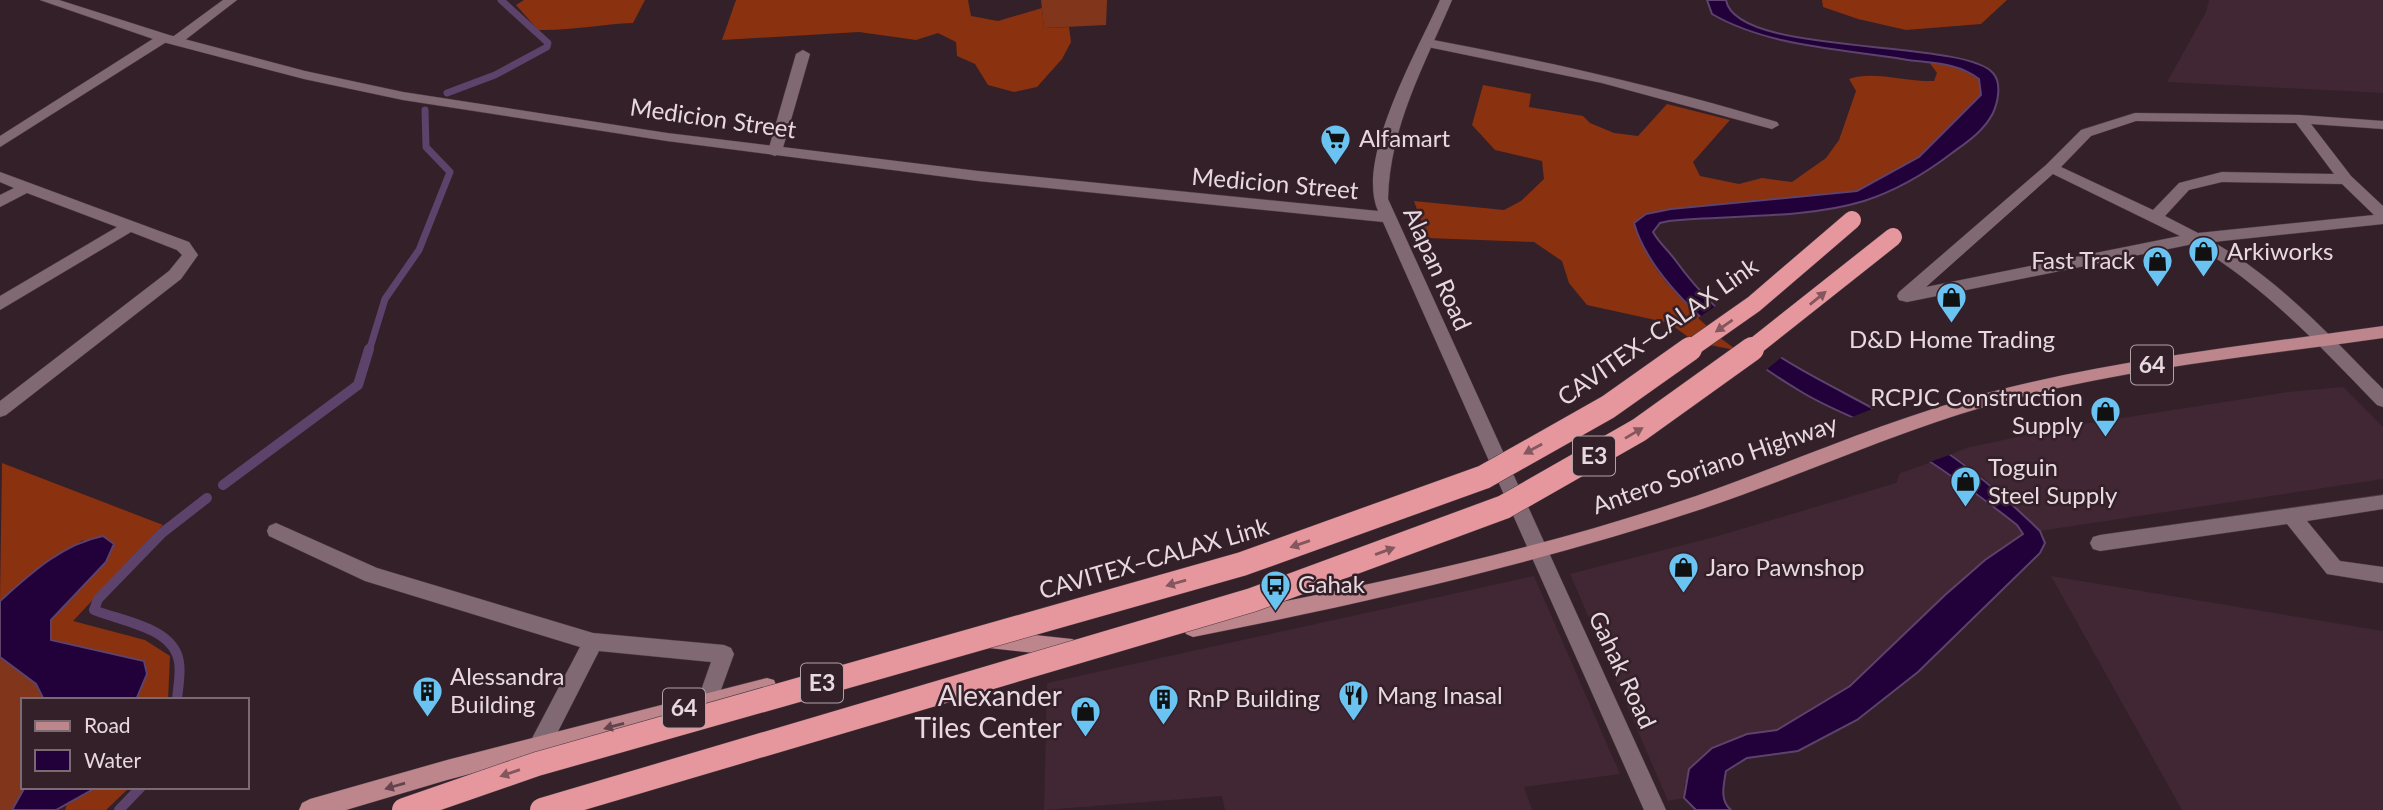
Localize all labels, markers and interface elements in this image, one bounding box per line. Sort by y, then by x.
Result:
street label: Medicion Street [628,92,798,144]
supermarket icon: Alfamart [1319,122,1353,166]
place label: Alfamart [1359,123,1451,152]
street label: Medicion Street [1191,161,1360,204]
street label: Alapan Road [1398,202,1478,335]
shop icon: Arkiworks [2187,235,2221,279]
place label: Arkiworks [2227,236,2334,265]
shop icon: Fast Track [2141,244,2175,288]
place label: Fast Track [2031,245,2136,274]
street label: CAVITEX–CALAX Link [1551,250,1763,411]
shop icon: D&D Home Trading [1935,281,1969,325]
one-way arrow [1808,291,1826,306]
one-way arrow [1715,319,1733,333]
place label: D&D Home Trading [1849,324,2055,353]
road number: 64 [2131,346,2173,384]
place label: RCPJC Construction Supply [1870,382,2084,439]
shop icon: RCPJC Construction Supply [2089,395,2123,439]
street label: Antero Soriano Highway [1588,408,1841,519]
one-way arrow [1625,426,1644,439]
road number: E3 [1573,436,1615,476]
one-way arrow [1523,443,1543,455]
place label: Toguin Steel Supply [1988,452,2118,509]
shop icon: Toguin Steel Supply [1948,465,1982,509]
street label: CAVITEX–CALAX Link [1035,511,1273,604]
one-way arrow [1289,539,1310,550]
one-way arrow [1375,545,1396,556]
shop icon: Jaro Pawnshop [1666,551,1700,595]
place label: Jaro Pawnshop [1706,552,1865,581]
bus stop icon: Gahak [1258,568,1292,612]
place label: Gahak [1298,569,1366,598]
one-way arrow [1165,578,1186,588]
street label: Gahak Road [1584,606,1663,733]
place label: Alessandra Building [450,661,565,718]
road number: E3 [801,664,843,702]
building icon: Alessandra Building [410,674,444,718]
place label: Alexander Tiles Center [915,678,1062,744]
restaurant icon: Mang Inasal [1337,679,1371,723]
place label: Mang Inasal [1377,680,1503,709]
building icon: RnP Building [1147,682,1181,726]
place label: RnP Building [1187,683,1320,712]
road number: 64 [663,688,705,728]
shop icon: Alexander Tiles Center [1068,695,1102,739]
legend [21,698,248,789]
text: Road [84,712,131,737]
one-way arrow [603,721,624,731]
text: Water [84,747,141,772]
one-way arrow [499,768,520,779]
one-way arrow [384,781,405,791]

